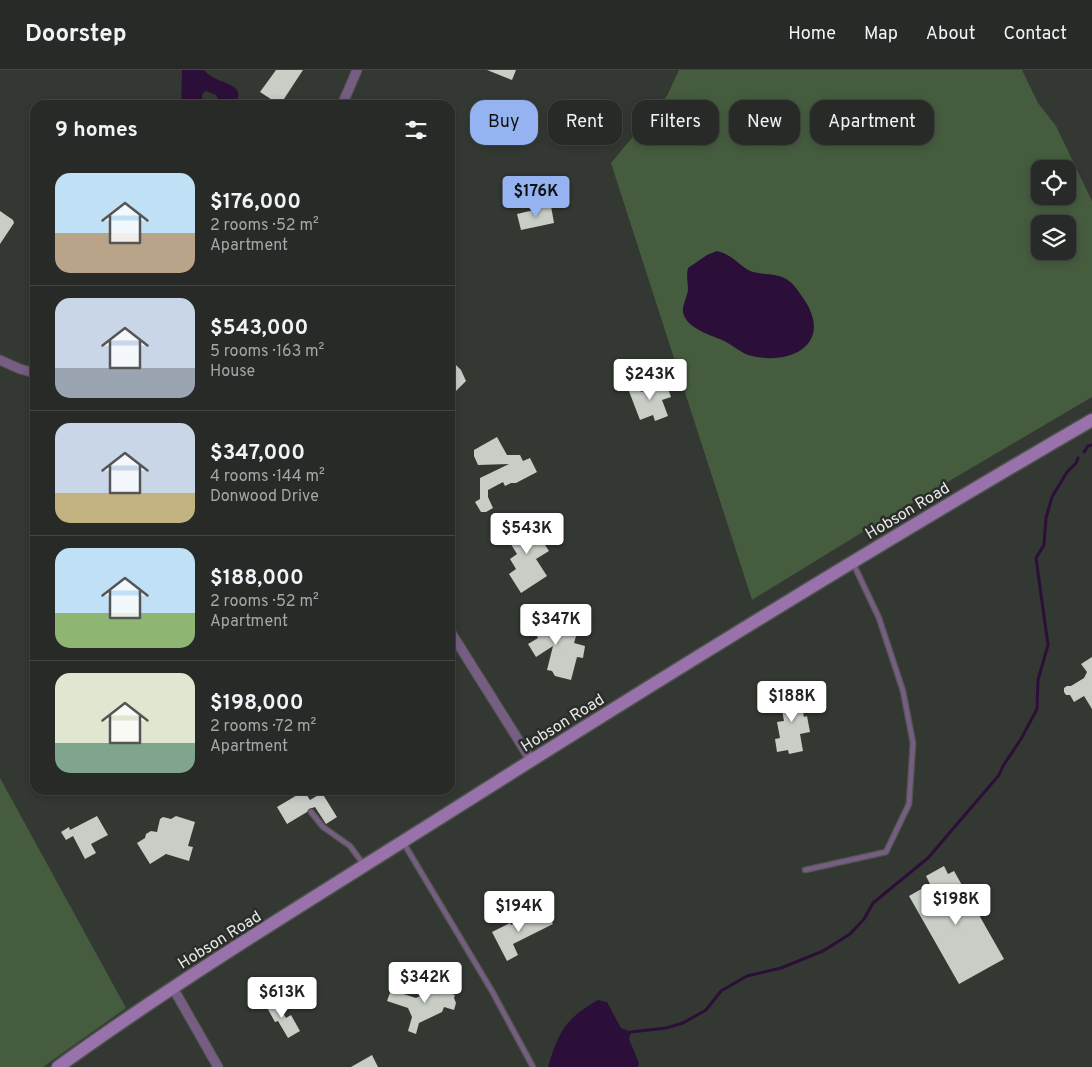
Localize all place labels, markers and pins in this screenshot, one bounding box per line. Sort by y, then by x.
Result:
pin: $176K [501,176,571,218]
pin: $243K [615,358,685,401]
pin: $543K [492,512,562,555]
pin: $347K [521,604,591,646]
pin: $188K [757,680,827,723]
pin: $198K [921,884,991,926]
pin: $194K [484,890,554,933]
pin: $342K [390,962,460,1004]
pin: $613K [247,976,317,1019]

